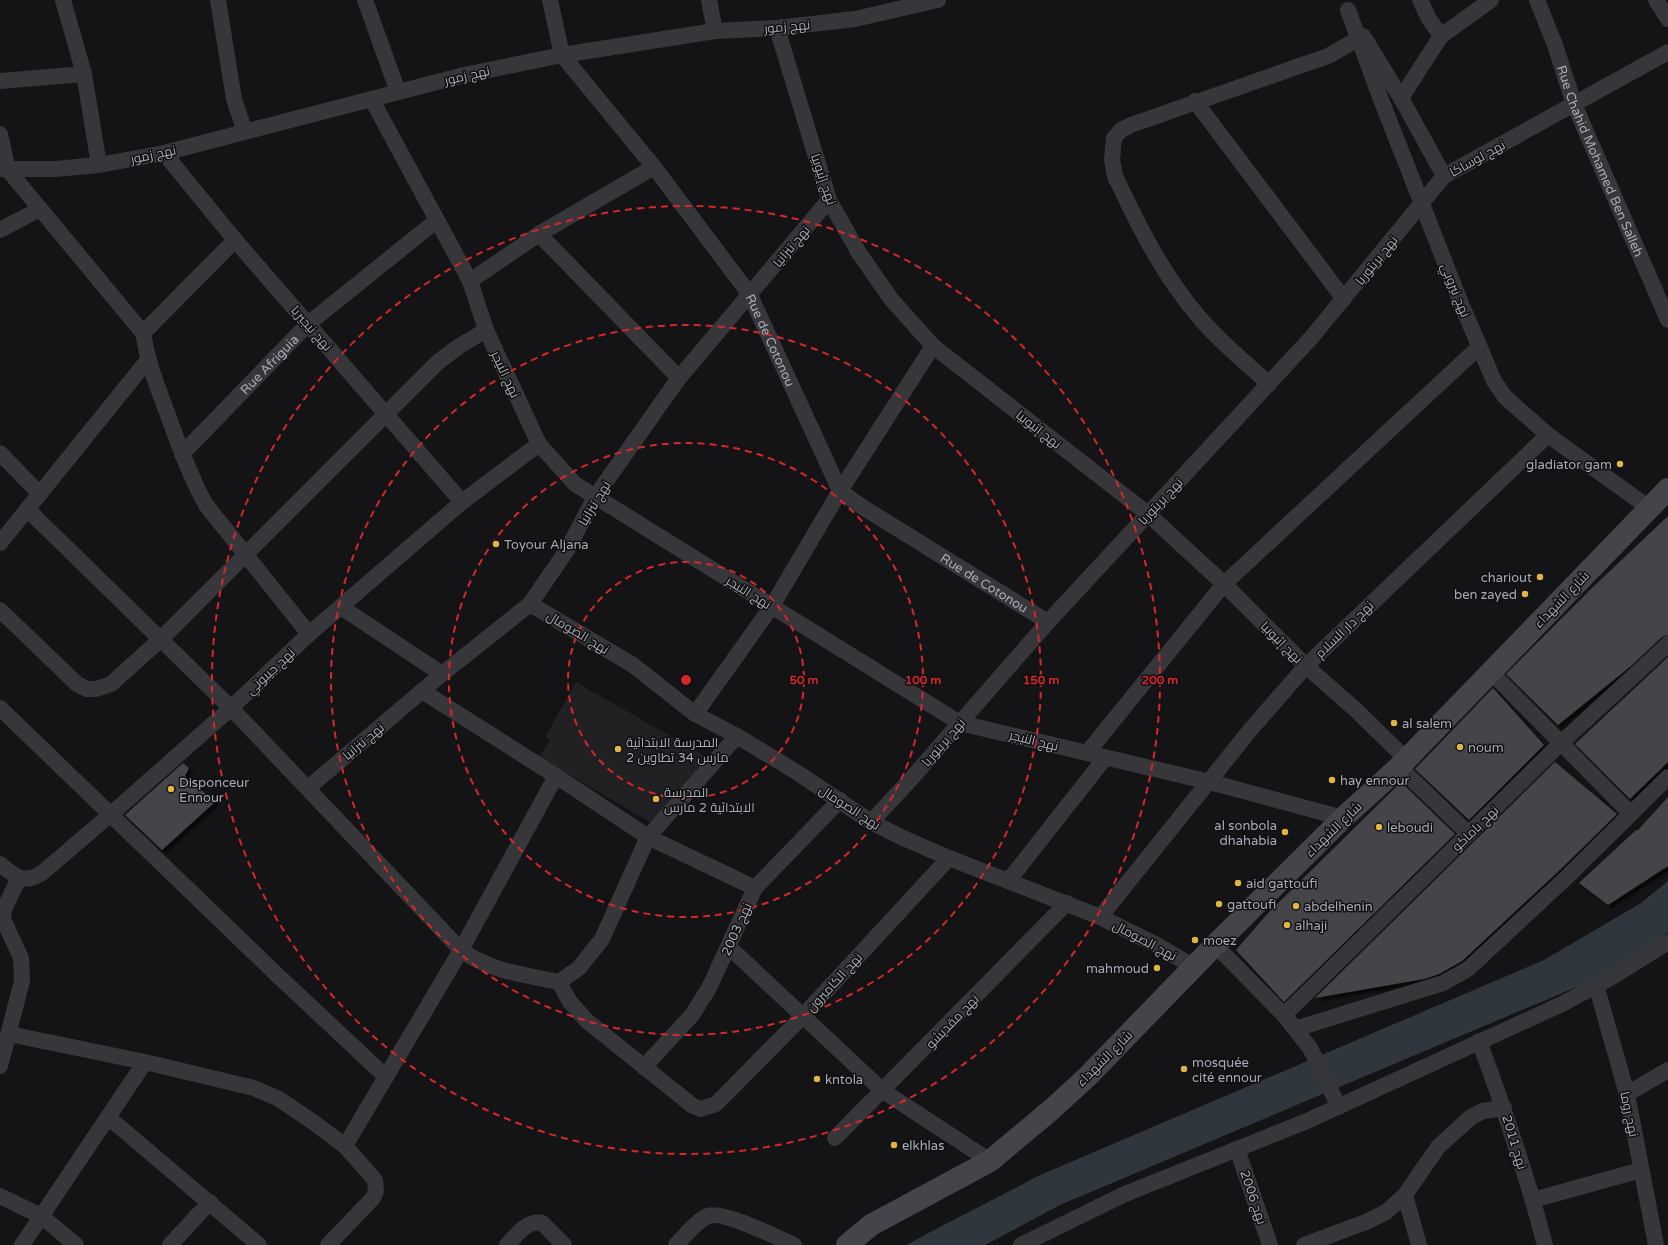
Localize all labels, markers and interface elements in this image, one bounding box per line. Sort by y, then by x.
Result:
street label: نهج زمور [762,17,811,37]
street label: نهج زمور [442,63,492,89]
street label: Rue Chahid Mohamed Ben Salleh [1553,63,1647,259]
street label: نهج لوساكا [1447,137,1508,181]
street label: نهج زمور [128,142,178,168]
street label: نهج إثيوبيا [807,152,839,207]
street label: نهج تنزانيا [770,223,814,271]
street label: نهج بريتوريا [1352,233,1401,288]
street label: نهج نيروبي [1435,261,1473,320]
street label: Rue de Cotonou [742,292,798,389]
street label: نهج نيجيريا [287,303,335,355]
street label: Rue Afriguia [237,332,302,398]
street label: نهج النيجر [487,347,523,400]
street label: نهج إثيوبيا [1013,407,1064,452]
place label: gladiator gam [1526,457,1612,473]
marker: gladiator gam [1615,459,1625,469]
street label: نهج بريتوريا [1135,475,1187,529]
street label: نهج تنزانيا [575,478,614,529]
place label: Toyour Aljana [504,537,589,553]
marker: Toyour Aljana [491,539,501,549]
street label: Rue de Cotonou [937,550,1031,617]
street label: شارع الشهداء [1531,568,1593,631]
place label: chariout [1481,570,1532,586]
street label: نهج النيجر [722,572,774,613]
marker: chariout [1535,572,1545,582]
place label: ben zayed [1454,587,1517,603]
marker: ben zayed [1520,589,1530,599]
street label: نهج دار السلام [1312,598,1378,662]
street label: نهج الصومال [543,608,612,658]
street label: نهج إثيوبيا [1257,618,1306,667]
street label: نهج جيبوتي [243,645,300,700]
centre of rings [679,673,693,687]
text: 50 m [789,673,819,687]
text: 100 m [905,673,941,687]
text: 150 m [1023,673,1059,687]
text: 200 m [1142,673,1178,687]
street label: نهج بريتوريا [919,715,969,770]
place label: al salem [1402,716,1452,732]
marker: al salem [1389,718,1399,728]
street label: نهج تنزانيا [340,720,388,764]
street label: نهج النيجر [1007,727,1060,755]
place label: المدرسة الابتدائية 2 مارس 34 تطاوين [626,735,729,766]
place label: noum [1468,740,1504,756]
marker: noum [1455,742,1465,752]
marker: المدرسة الابتدائية 2 مارس 34 تطاوين [613,744,623,754]
place label: hay ennour [1340,773,1409,789]
place label: Disponceur Ennour [179,775,249,806]
marker: hay ennour [1327,775,1337,785]
street label: نهج الصومال [816,782,883,834]
marker: Disponceur Ennour [166,784,176,794]
place label: المدرسة الابتدائية 2 مارس [664,785,755,816]
marker: المدرسة الابتدائية 2 مارس [651,794,661,804]
street label: شارع الشهداء [1302,799,1365,861]
street label: نهج باماكو [1449,803,1502,855]
place label: al sonbola dhahabia [1214,818,1277,849]
place label: leboudi [1387,820,1433,836]
marker: leboudi [1374,822,1384,832]
marker: al sonbola dhahabia [1280,827,1290,837]
place label: aid gattoufi [1246,876,1317,892]
marker: aid gattoufi [1233,878,1243,888]
place label: gattoufi [1227,897,1276,913]
marker: gattoufi [1214,899,1224,909]
place label: abdelhenin [1304,899,1373,915]
street label: نهج 2003 [718,900,756,958]
marker: abdelhenin [1291,901,1301,911]
street label: نهج الصومال [1110,917,1179,964]
place label: alhaji [1295,918,1327,934]
marker: alhaji [1282,920,1292,930]
place label: moez [1203,933,1237,949]
marker: moez [1190,935,1200,945]
street label: نهج الكاميرون [803,950,866,1016]
place label: mahmoud [1086,961,1149,977]
marker: mahmoud [1152,963,1162,973]
street label: نهج مقديشو [923,991,983,1052]
street label: شارع الشهداء [1073,1027,1136,1090]
place label: mosquée cité ennour [1192,1055,1262,1086]
marker: mosquée cité ennour [1179,1064,1189,1074]
place label: kntola [825,1072,863,1088]
marker: kntola [812,1074,822,1084]
street label: نهج روما [1616,1090,1642,1139]
street label: نهج 2011 [1498,1113,1530,1172]
place label: elkhlas [902,1138,944,1154]
marker: elkhlas [889,1140,899,1150]
street label: نهج 2006 [1236,1168,1270,1227]

